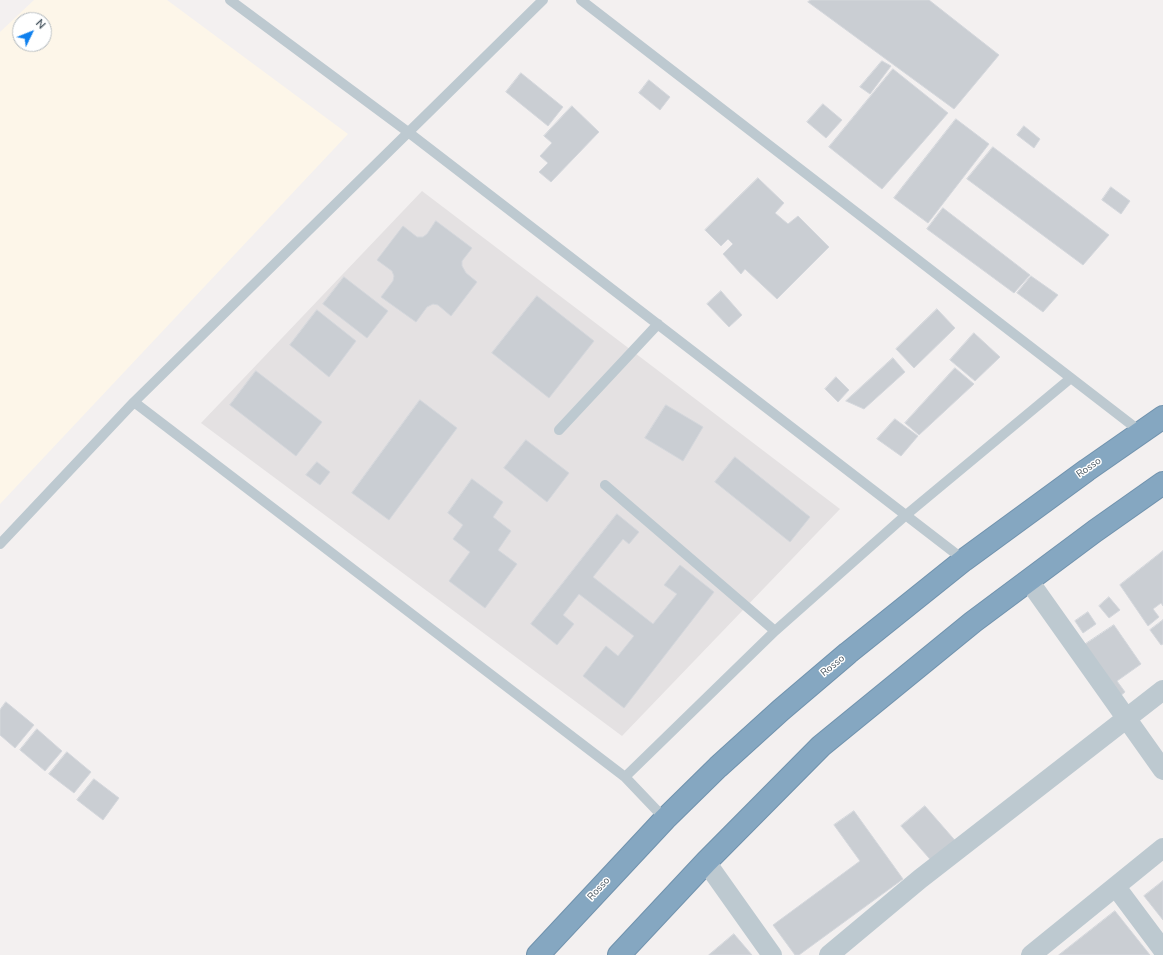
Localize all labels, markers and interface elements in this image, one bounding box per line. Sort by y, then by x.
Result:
north arrow [12,12,52,52]
text: N [32,16,49,32]
street label: Rosso [1074,455,1104,481]
street label: Rosso [819,653,847,679]
street label: Rosso [585,875,613,903]

